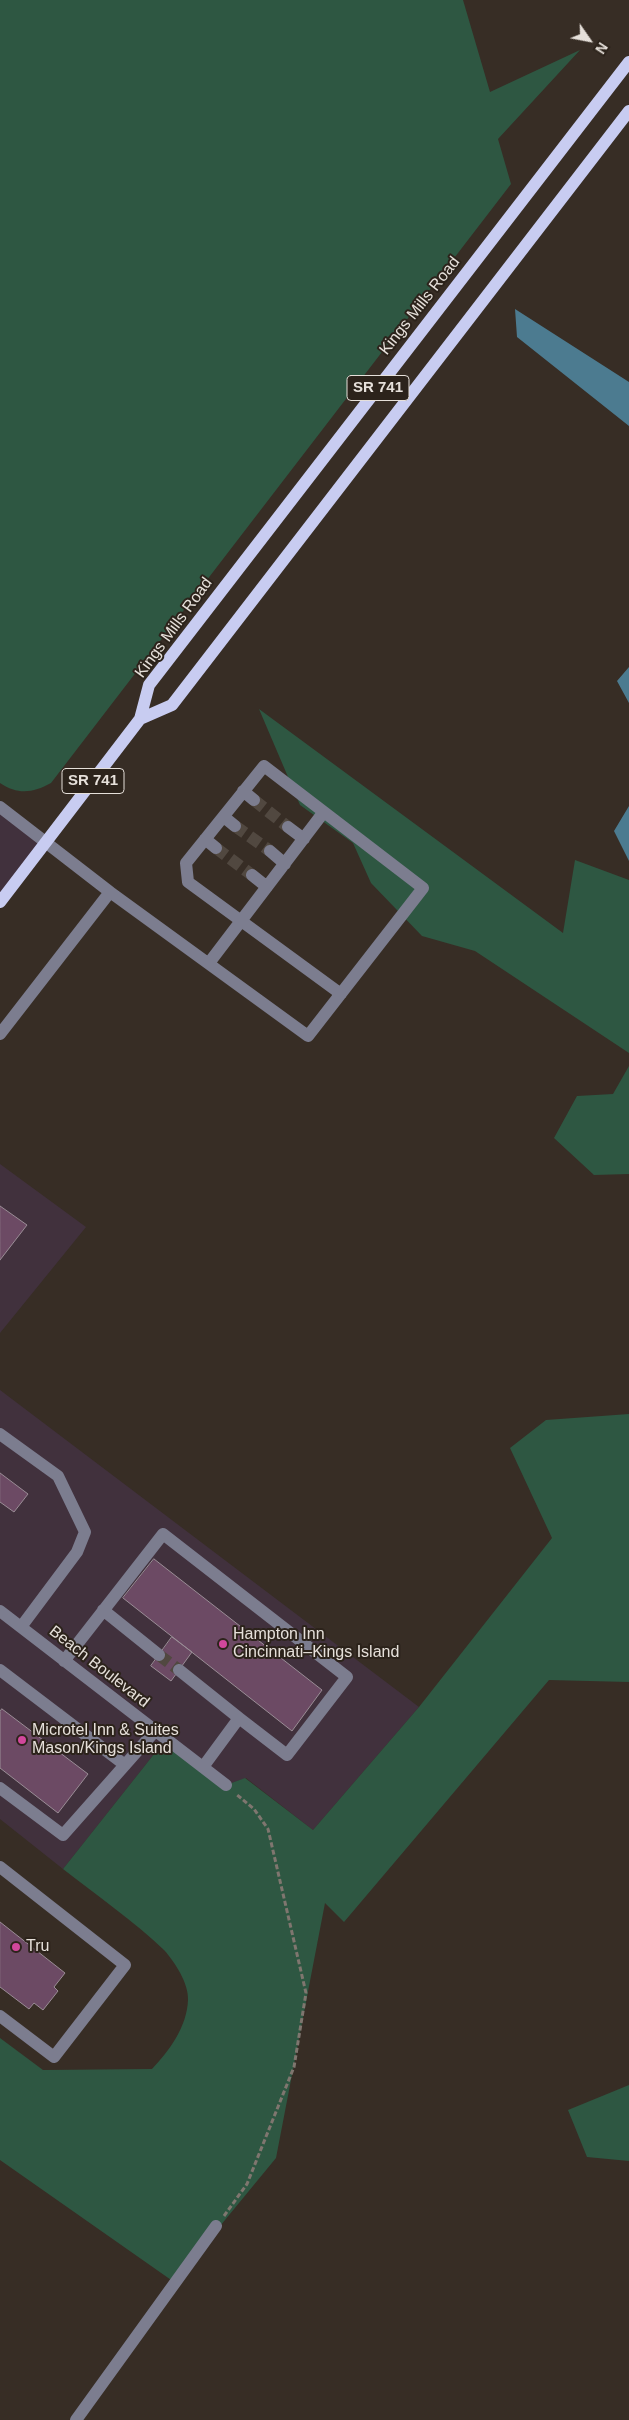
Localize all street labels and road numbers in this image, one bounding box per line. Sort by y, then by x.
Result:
street label: Kings Mills Road [376,253,464,359]
road number: SR 741 [347,376,409,400]
street label: Kings Mills Road [131,574,217,682]
road number: SR 741 [62,768,124,794]
street label: Beach Boulevard [45,1622,153,1712]

